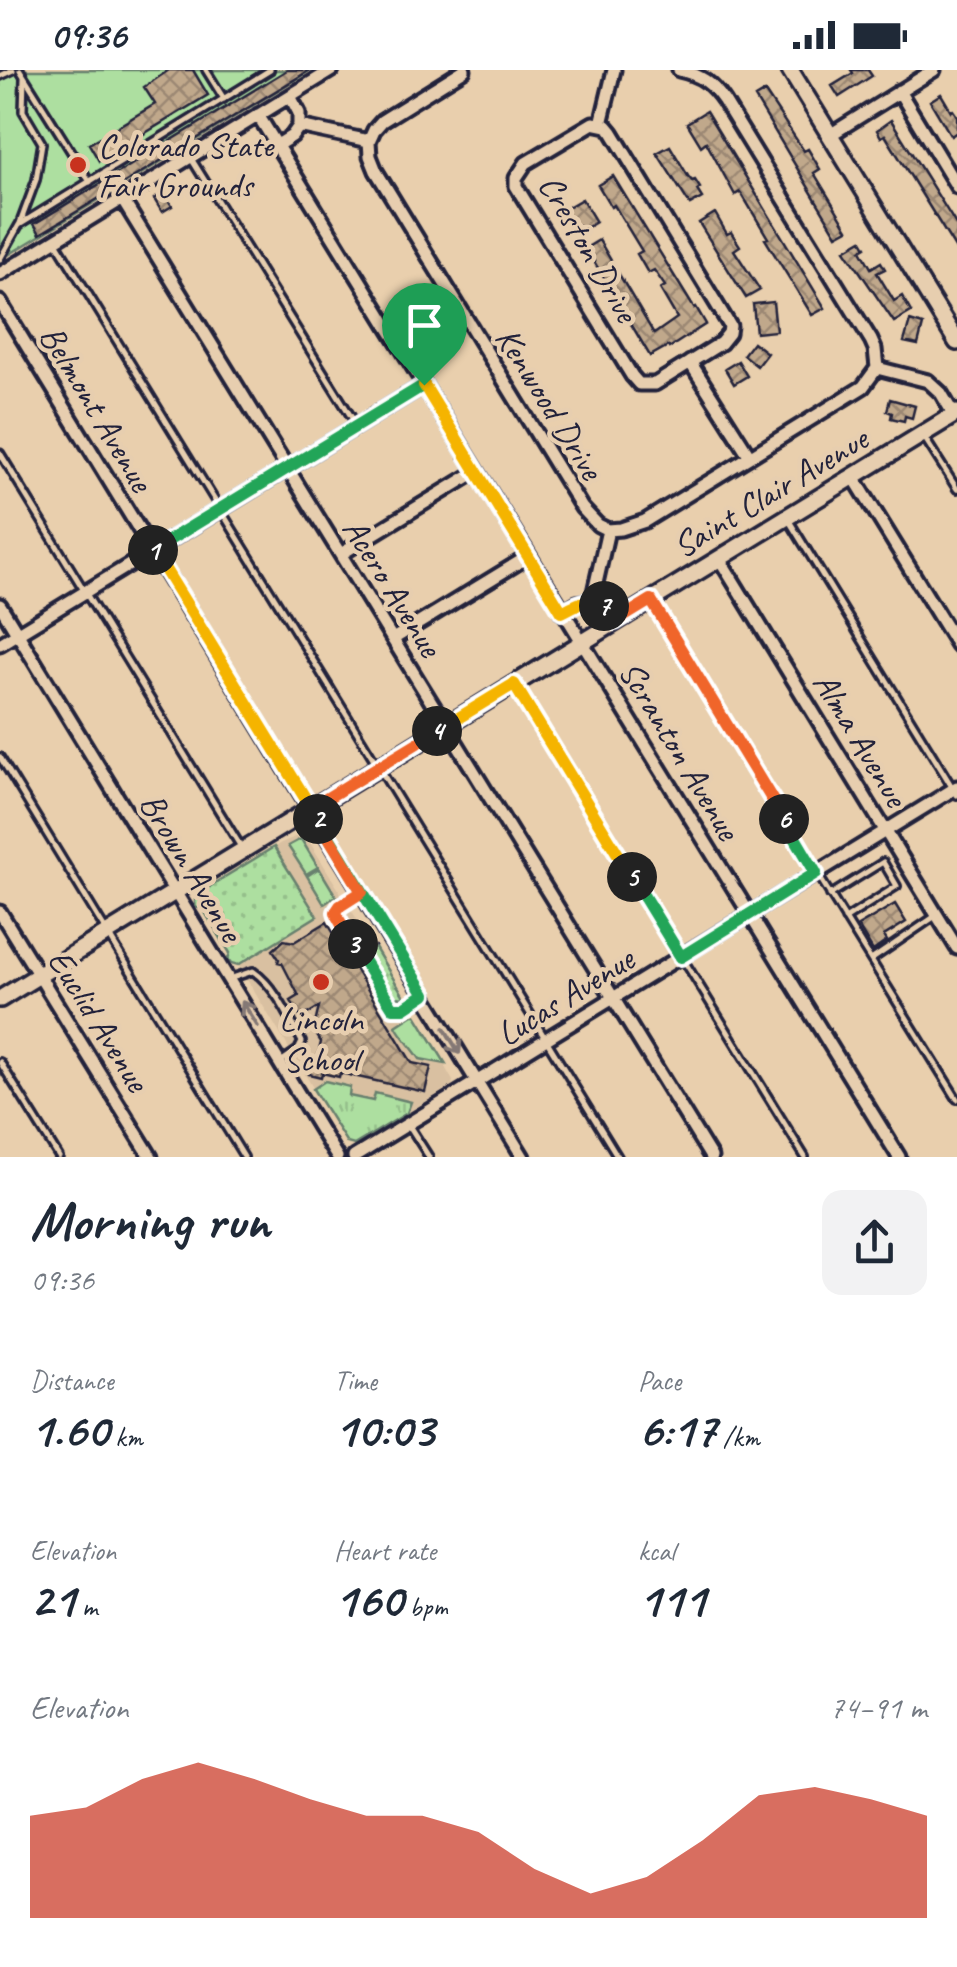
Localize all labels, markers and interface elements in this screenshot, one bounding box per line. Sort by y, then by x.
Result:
text: 09:36 [50,12,126,59]
place label: Colorado State Fair Grounds [98,123,276,208]
marker: Colorado State Fair Grounds [67,154,89,176]
street label: Creston Drive [528,166,650,332]
pin [382,283,467,386]
icon: arrive [397,298,452,353]
street label: Belmont Avenue [29,317,165,502]
street label: Kenwood Drive [485,319,615,490]
street label: Saint Clair Avenue [665,415,878,568]
street label: Acero Avenue [332,510,454,667]
pin: 1 [128,525,178,575]
text: 1 [147,532,159,567]
pin: 7 [579,581,629,631]
text: 7 [598,588,610,623]
street label: Scranton Avenue [609,653,752,850]
street label: Alma Avenue [803,664,920,817]
pin: 4 [412,706,462,756]
text: 4 [431,713,443,748]
street label: Brown Avenue [130,785,255,952]
pin: 2 [293,794,343,844]
pin: 6 [759,794,809,844]
text: 2 [312,801,324,836]
text: 6 [777,801,791,836]
pin: 5 [607,852,657,902]
text: 5 [626,859,638,894]
pin: 3 [328,919,378,969]
text: 3 [347,926,359,961]
street label: Lucas Avenue [488,935,645,1056]
street label: Euclid Avenue [37,941,161,1102]
marker: Lincoln School [310,971,332,993]
place label: Lincoln School [279,997,365,1082]
one-way arrow [240,1000,260,1029]
one-way arrow [443,1026,463,1055]
text: Morning run [30,1186,270,1256]
button: share [822,1190,927,1295]
text: 09:36 [30,1259,94,1300]
text: Distance [30,1363,114,1398]
text: Time [334,1363,377,1398]
text: Pace [638,1363,681,1398]
text: 1.60 [30,1398,108,1461]
text: 10:03 [334,1398,434,1461]
text: 6:17 [638,1398,716,1461]
text: km [108,1419,143,1454]
text: /km [716,1419,760,1454]
text: Elevation [30,1533,116,1568]
text: Heart rate [334,1533,436,1568]
text: kcal [638,1533,675,1568]
text: 21 [30,1568,75,1631]
text: 160 [334,1568,403,1631]
text: 111 [638,1568,706,1631]
text: m [75,1589,97,1624]
text: bpm [403,1589,448,1624]
text: Elevation [30,1687,128,1728]
text: 74–91 m [829,1687,927,1728]

